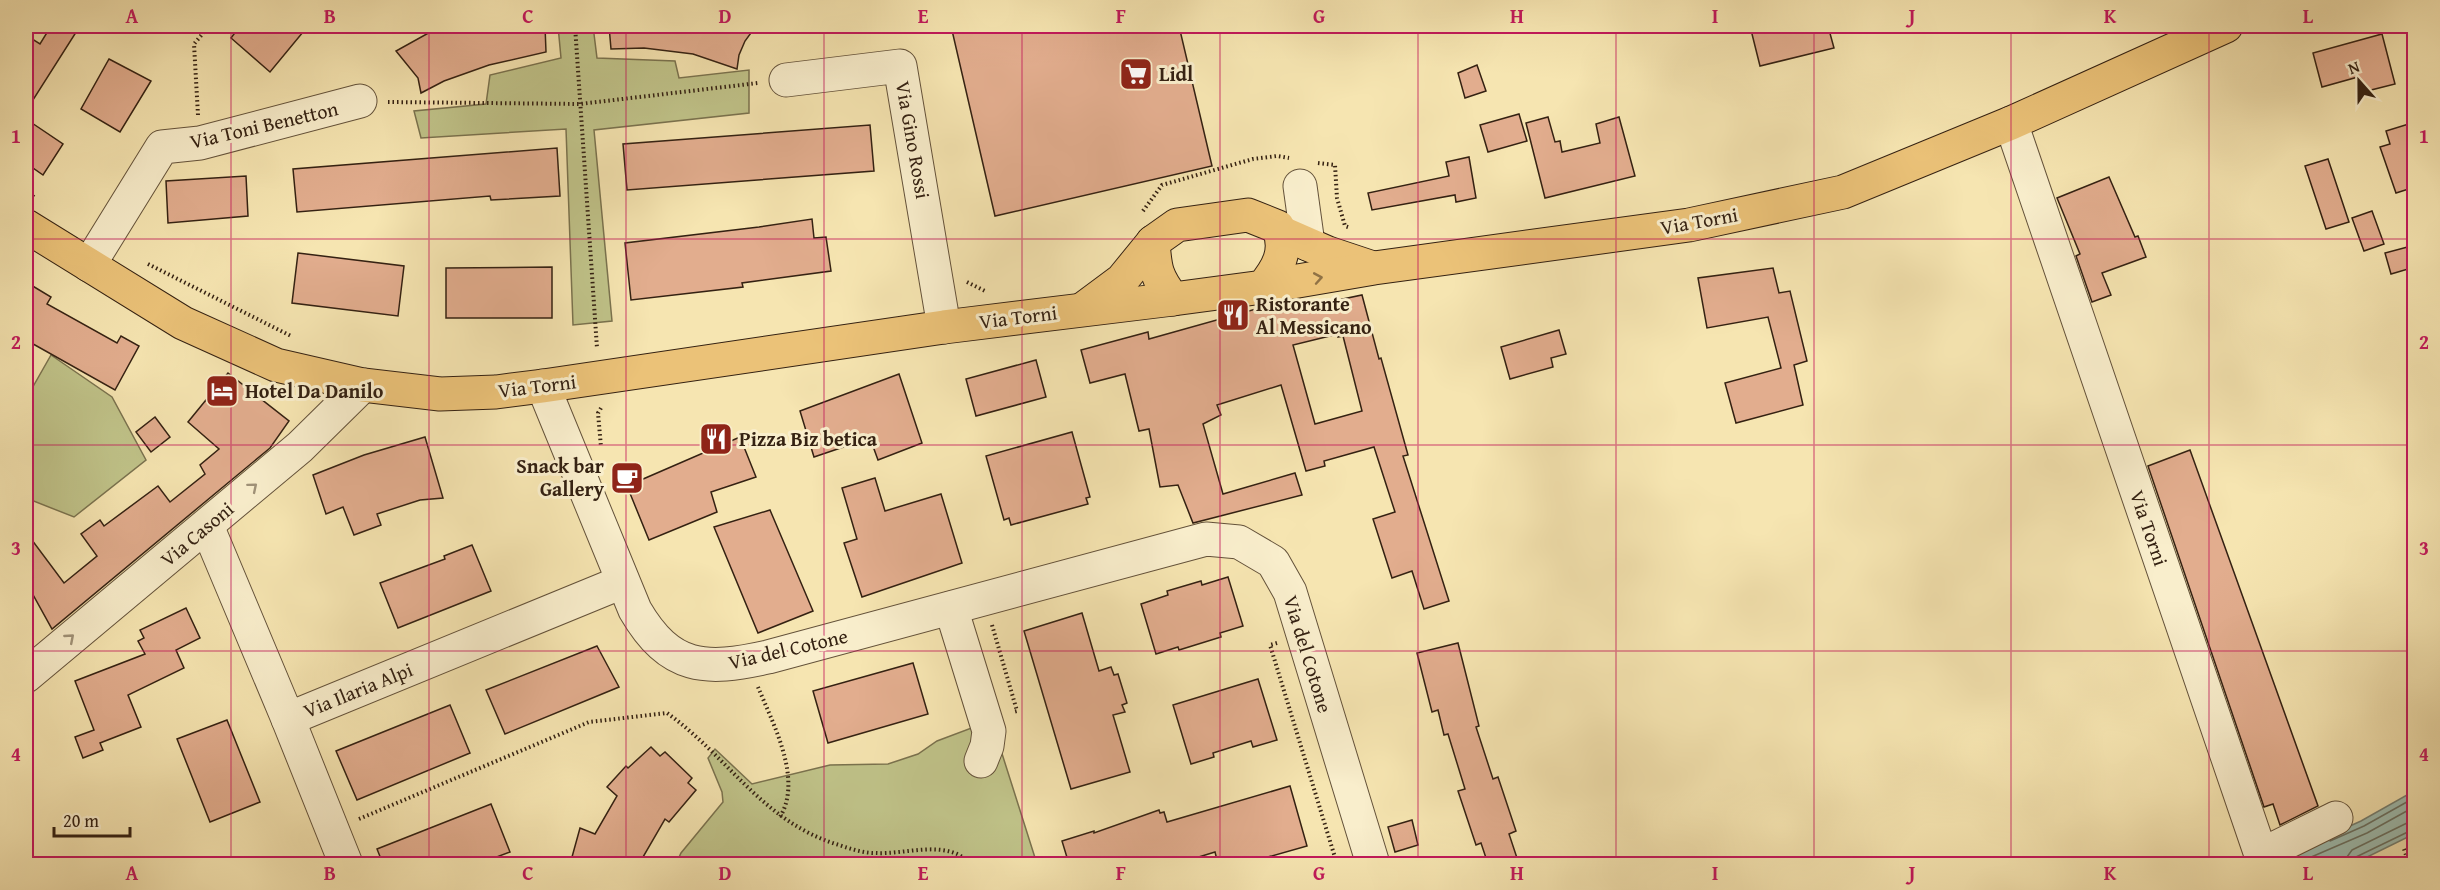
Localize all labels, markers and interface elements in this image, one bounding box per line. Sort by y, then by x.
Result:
text: A [126,1,139,30]
text: B [324,1,336,30]
text: C [522,1,534,30]
text: D [718,1,732,30]
text: E [918,1,929,30]
text: F [1116,1,1126,30]
text: G [1313,1,1325,30]
text: H [1510,1,1524,30]
text: I [1712,1,1718,30]
text: J [1906,1,1916,30]
text: K [2104,1,2117,30]
text: L [2303,1,2314,30]
north arrow [2329,51,2389,111]
text: N [2344,54,2363,80]
supermarket icon: Lidl [1118,56,1154,92]
place label: Lidl [1159,59,1193,88]
street label: Via Gino Rossi [889,79,938,201]
street label: Via Toni Benetton [187,93,341,156]
text: 1 [11,121,21,150]
text: 1 [2419,121,2429,150]
street label: Via Torni [1658,199,1740,242]
one-way arrow [1314,272,1323,284]
place label: Ristorante Al Messicano [1256,289,1372,341]
street label: Via Torni [977,297,1059,336]
restaurant icon: Ristorante Al Messicano [1215,297,1251,333]
text: 2 [11,327,21,356]
text: 2 [2419,327,2429,356]
street label: Via Torni [496,366,578,405]
hotel icon: Hotel Da Danilo [204,373,240,409]
place label: Hotel Da Danilo [245,376,384,405]
restaurant icon: Pizza Biz betica [698,421,734,457]
place label: Pizza Biz betica [739,424,878,453]
place label: Snack bar Gallery [516,451,605,503]
cafe icon: Snack bar Gallery [609,460,645,496]
one-way arrow [246,484,257,495]
street label: Via Torni [2123,486,2176,570]
street label: Via Casoni [154,494,240,573]
text: 3 [11,533,21,562]
text: 3 [2419,533,2429,562]
street label: Via del Cotone [1277,591,1340,716]
street label: Via del Cotone [725,621,850,676]
one-way arrow [63,634,74,645]
street label: Via Ilaria Alpi [299,654,417,725]
text: 4 [11,739,21,768]
text: 4 [2419,739,2429,768]
scale bar [54,800,130,838]
text: 20 m [63,807,99,834]
text: A [126,858,139,887]
text: B [324,858,336,887]
text: C [522,858,534,887]
text: D [718,858,732,887]
text: E [918,858,929,887]
text: F [1116,858,1126,887]
text: G [1313,858,1325,887]
text: H [1510,858,1524,887]
text: I [1712,858,1718,887]
text: J [1906,858,1916,887]
text: K [2104,858,2117,887]
text: L [2303,858,2314,887]

